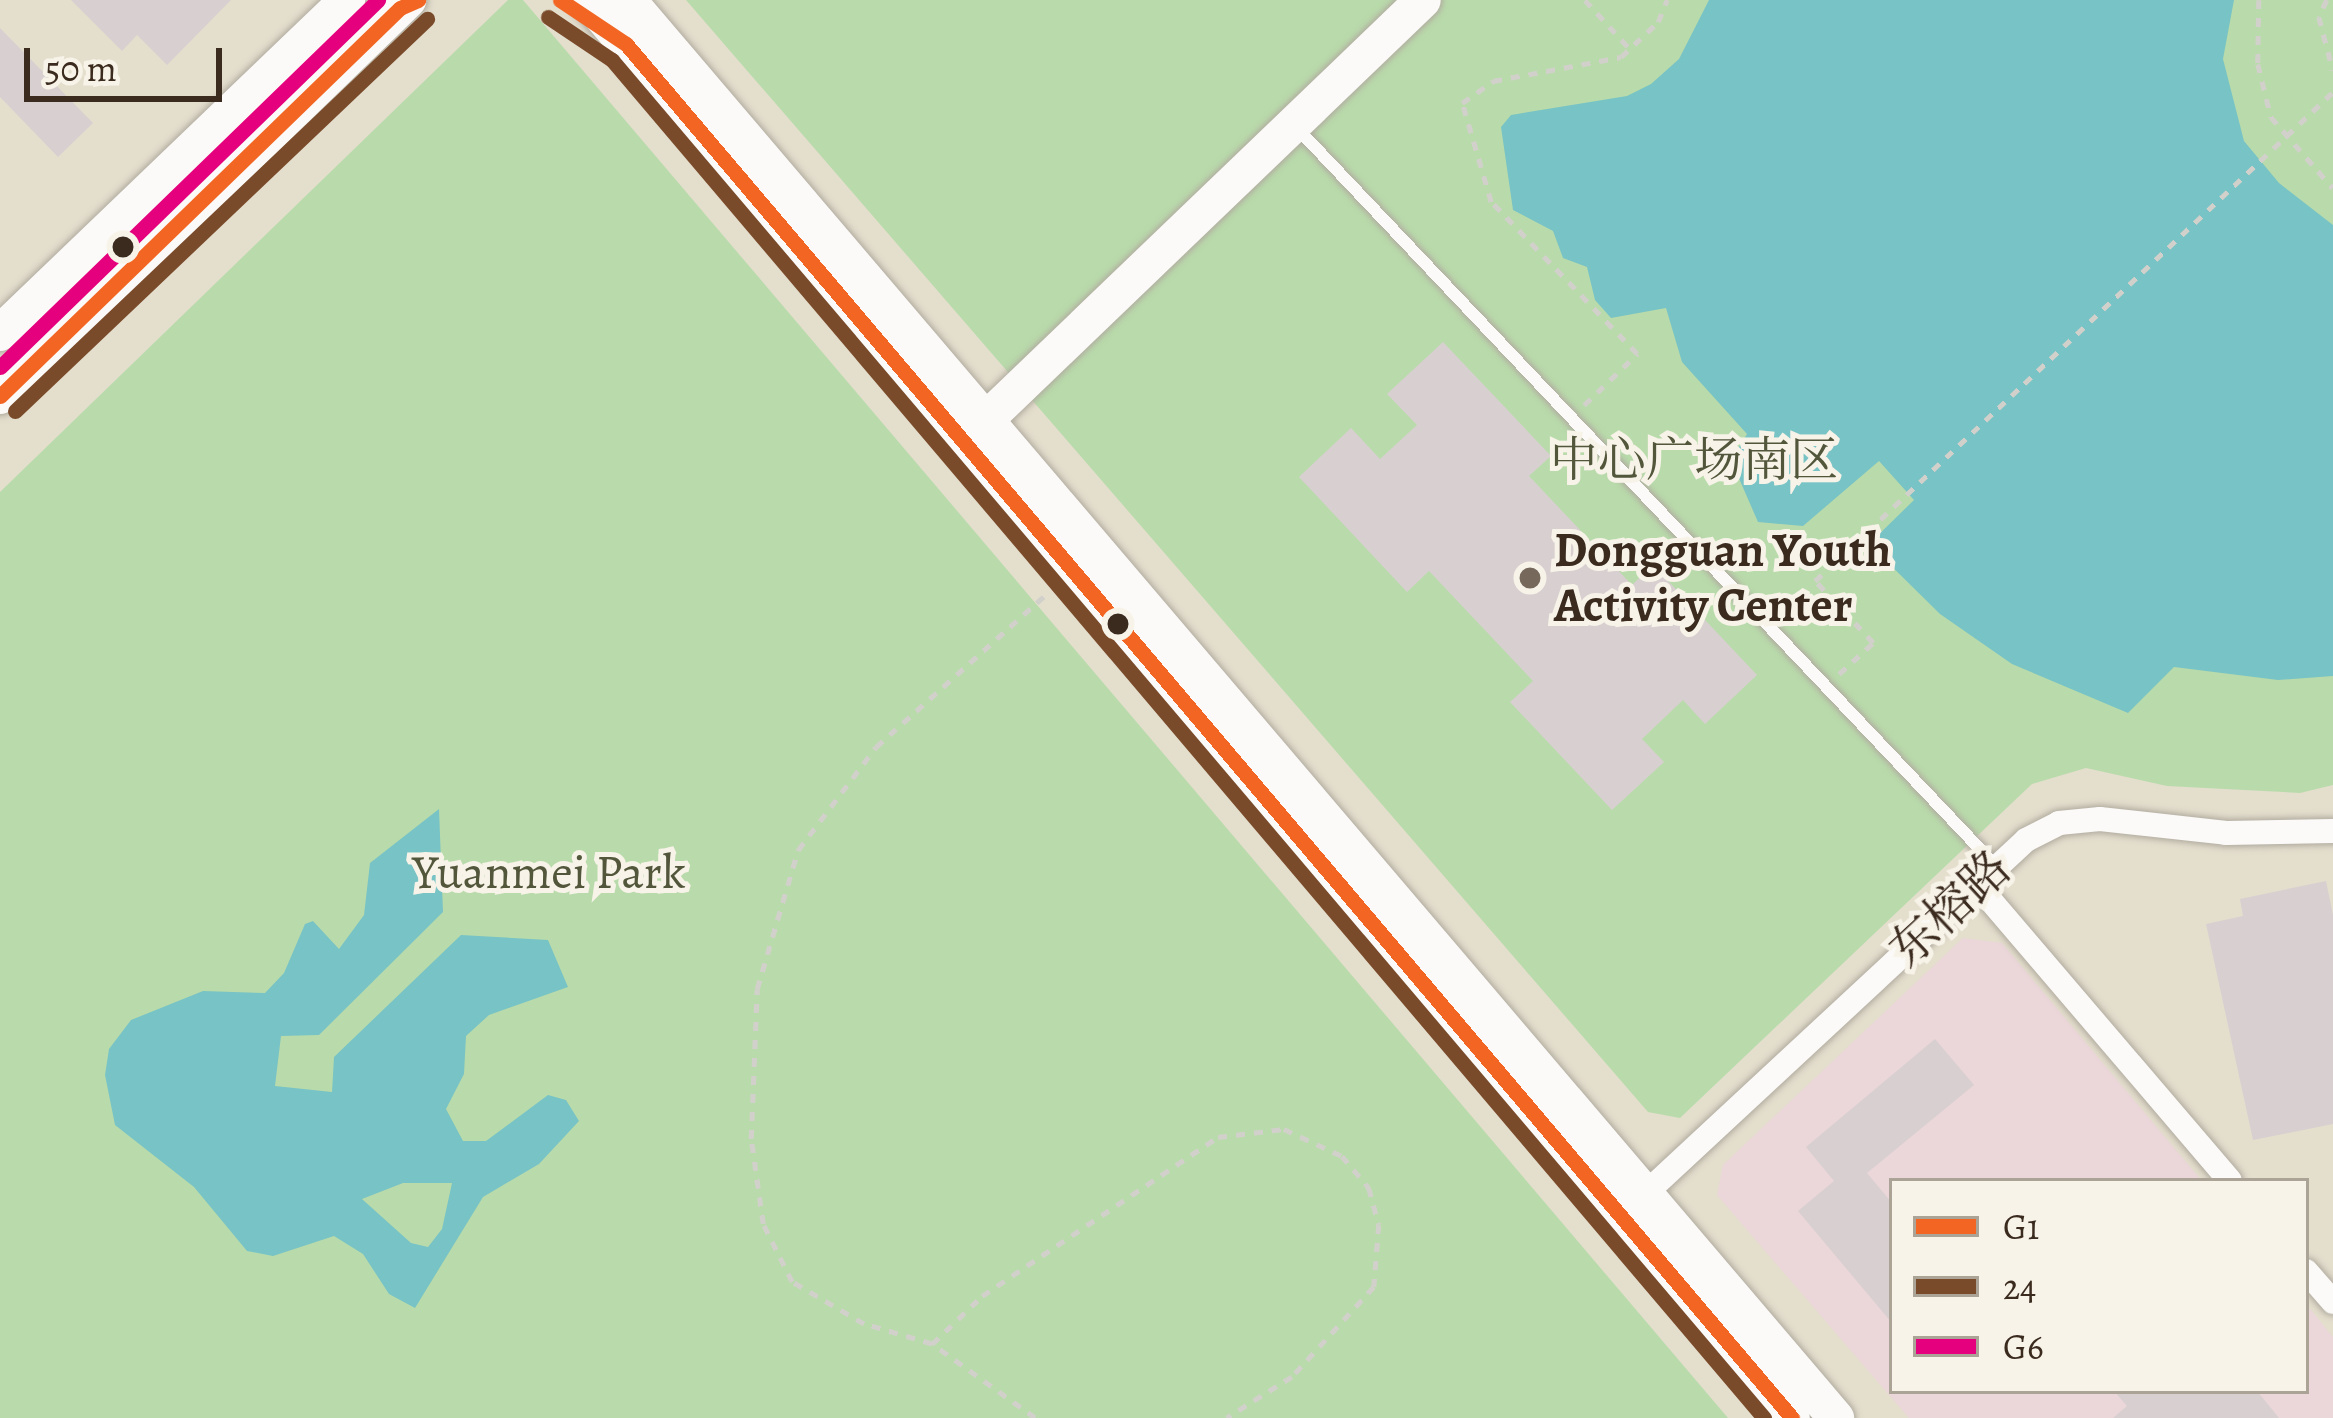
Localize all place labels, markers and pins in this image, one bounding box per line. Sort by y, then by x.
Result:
unlabelled marker [112,236,134,258]
place label: Dongguan Youth Activity Center [1554,521,1891,634]
marker: Dongguan Youth Activity Center [1517,565,1543,591]
unlabelled marker [1107,613,1129,635]

